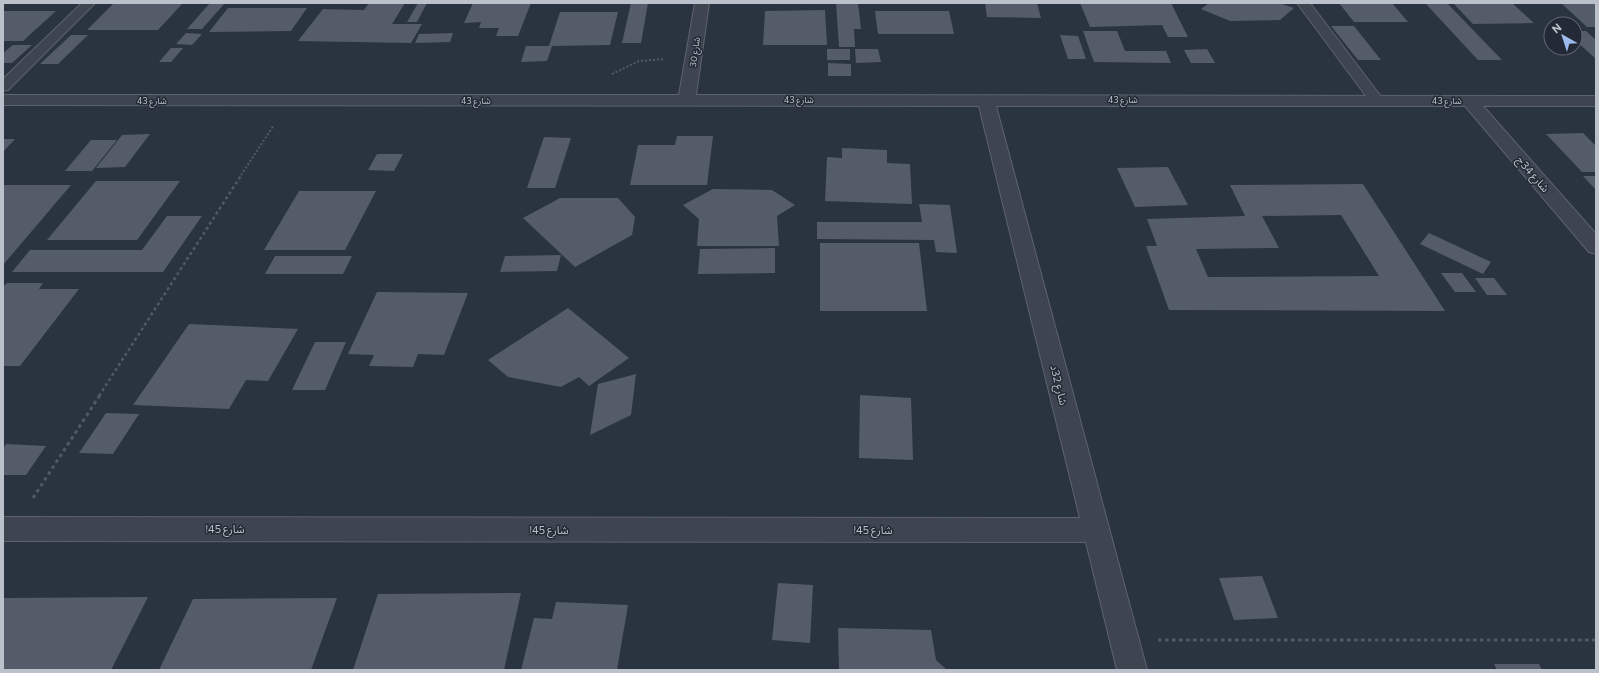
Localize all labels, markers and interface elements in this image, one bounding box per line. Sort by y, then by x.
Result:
north arrow [1543,16,1583,56]
text: N [1549,20,1564,35]
street label: شارع 30 [687,36,704,68]
street label: شارع 43 [784,94,814,107]
street label: شارع 43 [1108,94,1138,107]
street label: شارع 43 [137,95,167,108]
street label: شارع 43 [461,95,491,108]
street label: شارع 43 [1432,95,1462,108]
street label: شارع 34ج [1513,153,1553,196]
street label: شارع 32د [1046,363,1071,407]
street label: شارع 45ا [205,522,245,537]
street label: شارع 45ا [529,523,569,538]
street label: شارع 45ا [853,523,893,538]

